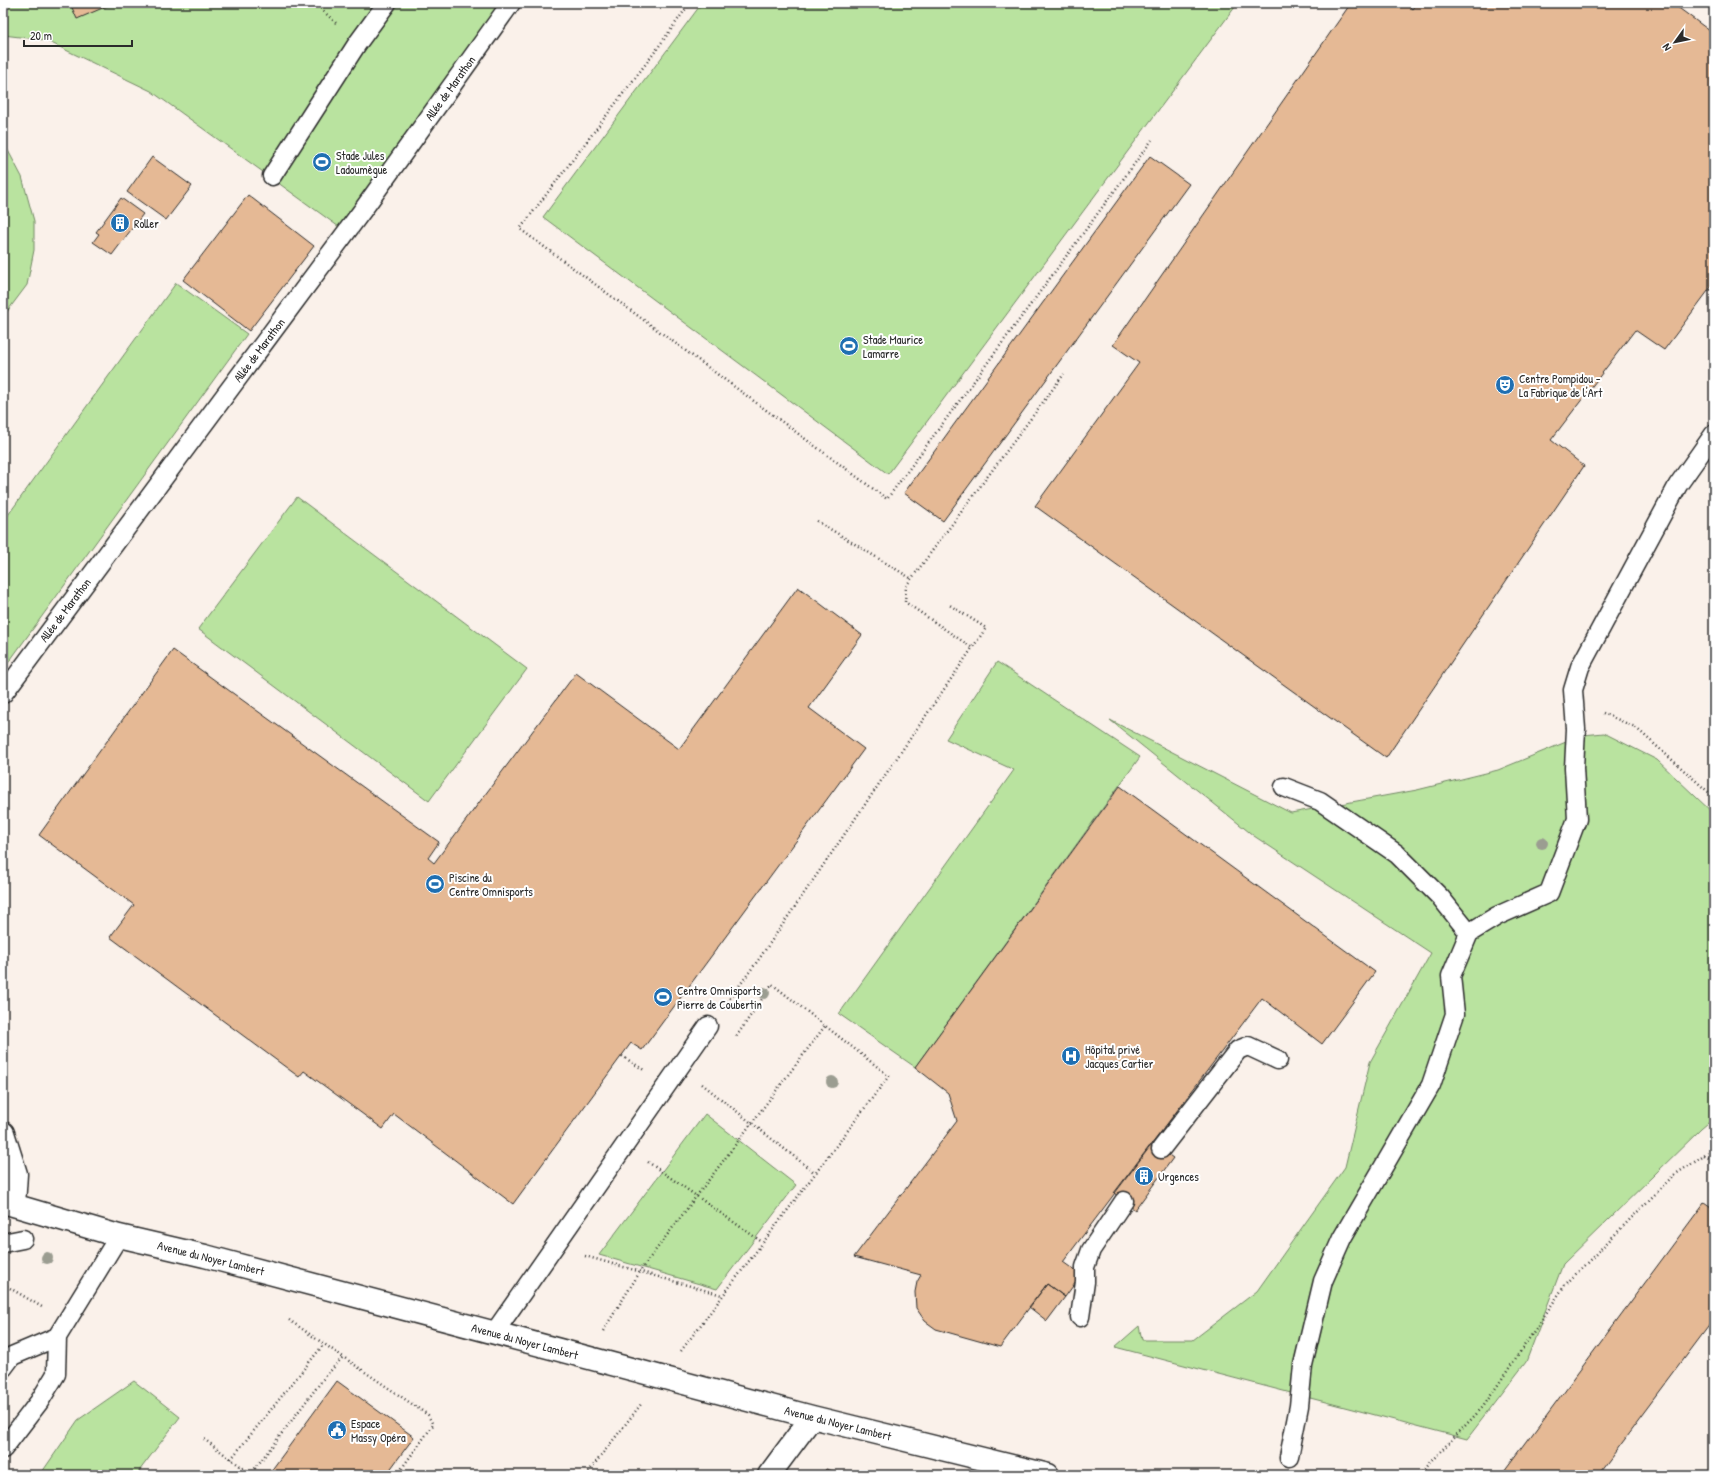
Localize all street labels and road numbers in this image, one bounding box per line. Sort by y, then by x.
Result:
street label: Allée de Marathon [421,52,479,124]
street label: Allée de Marathon [229,314,289,386]
street label: Allée de Marathon [35,574,95,646]
street label: Avenue du Noyer Lambert [156,1236,267,1280]
street label: Avenue du Noyer Lambert [470,1319,581,1364]
street label: Avenue du Noyer Lambert [783,1401,894,1445]

